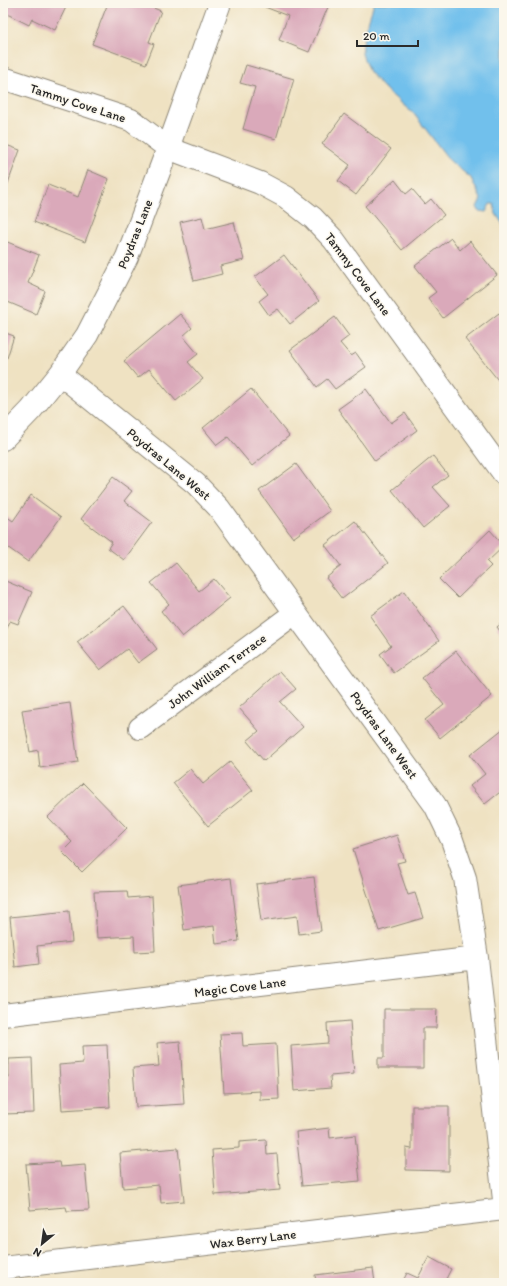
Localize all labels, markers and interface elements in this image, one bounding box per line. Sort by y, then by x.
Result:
scale bar [357,22,418,48]
text: 20 m [363,29,390,43]
street label: Tammy Cove Lane [28,80,128,126]
street label: Poydras Lane [114,197,156,271]
street label: Tammy Cove Lane [322,230,394,318]
street label: Poydras Lane West [124,425,214,503]
street label: John William Terrace [165,630,269,712]
street label: Poydras Lane West [347,688,421,782]
street label: Magic Cove Lane [193,974,287,1000]
north arrow [22,1224,62,1264]
street label: Wax Berry Lane [209,1226,297,1252]
text: N [31,1245,44,1260]

